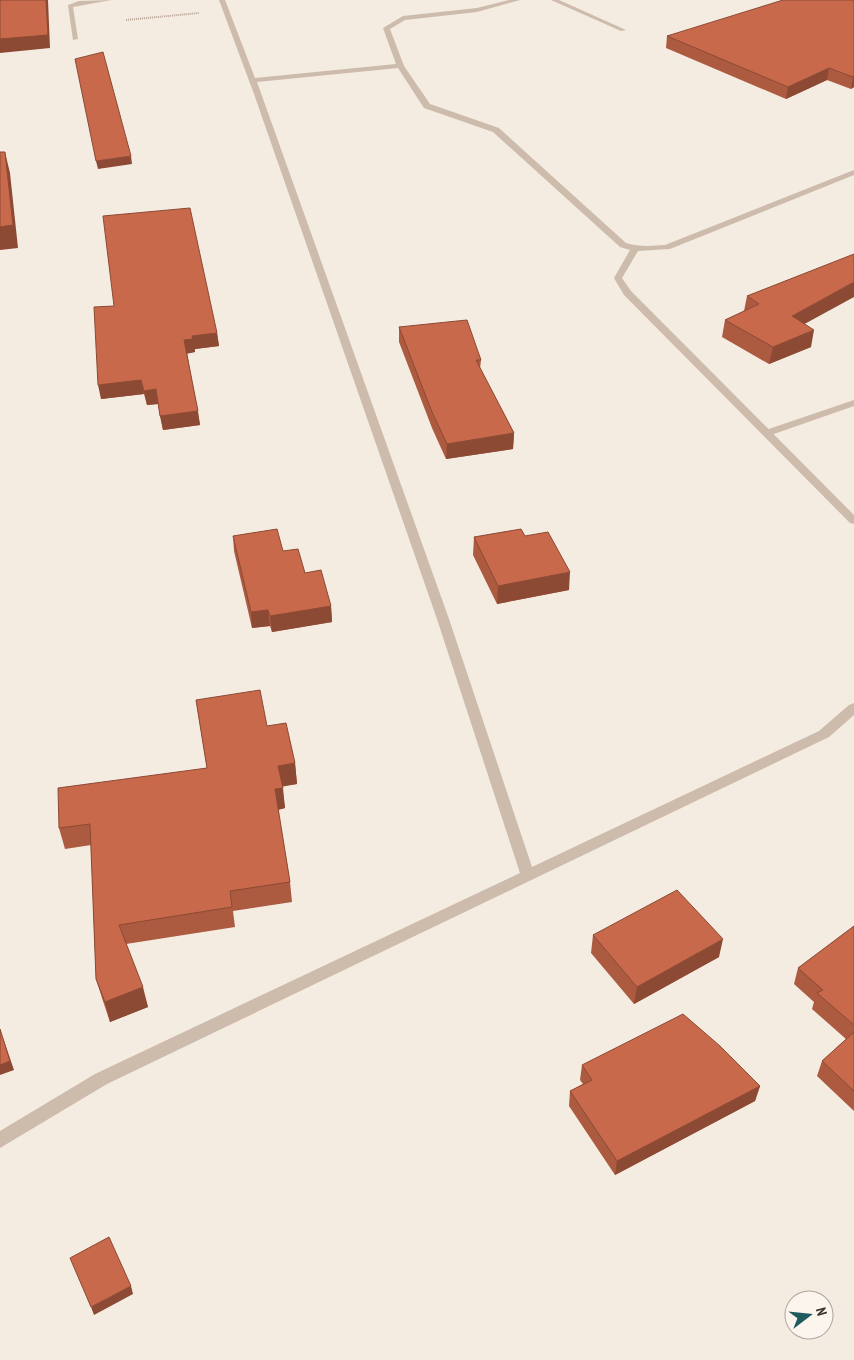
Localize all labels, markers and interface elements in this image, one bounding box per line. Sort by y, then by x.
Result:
north arrow [784,1290,834,1340]
text: N [812,1305,831,1318]

